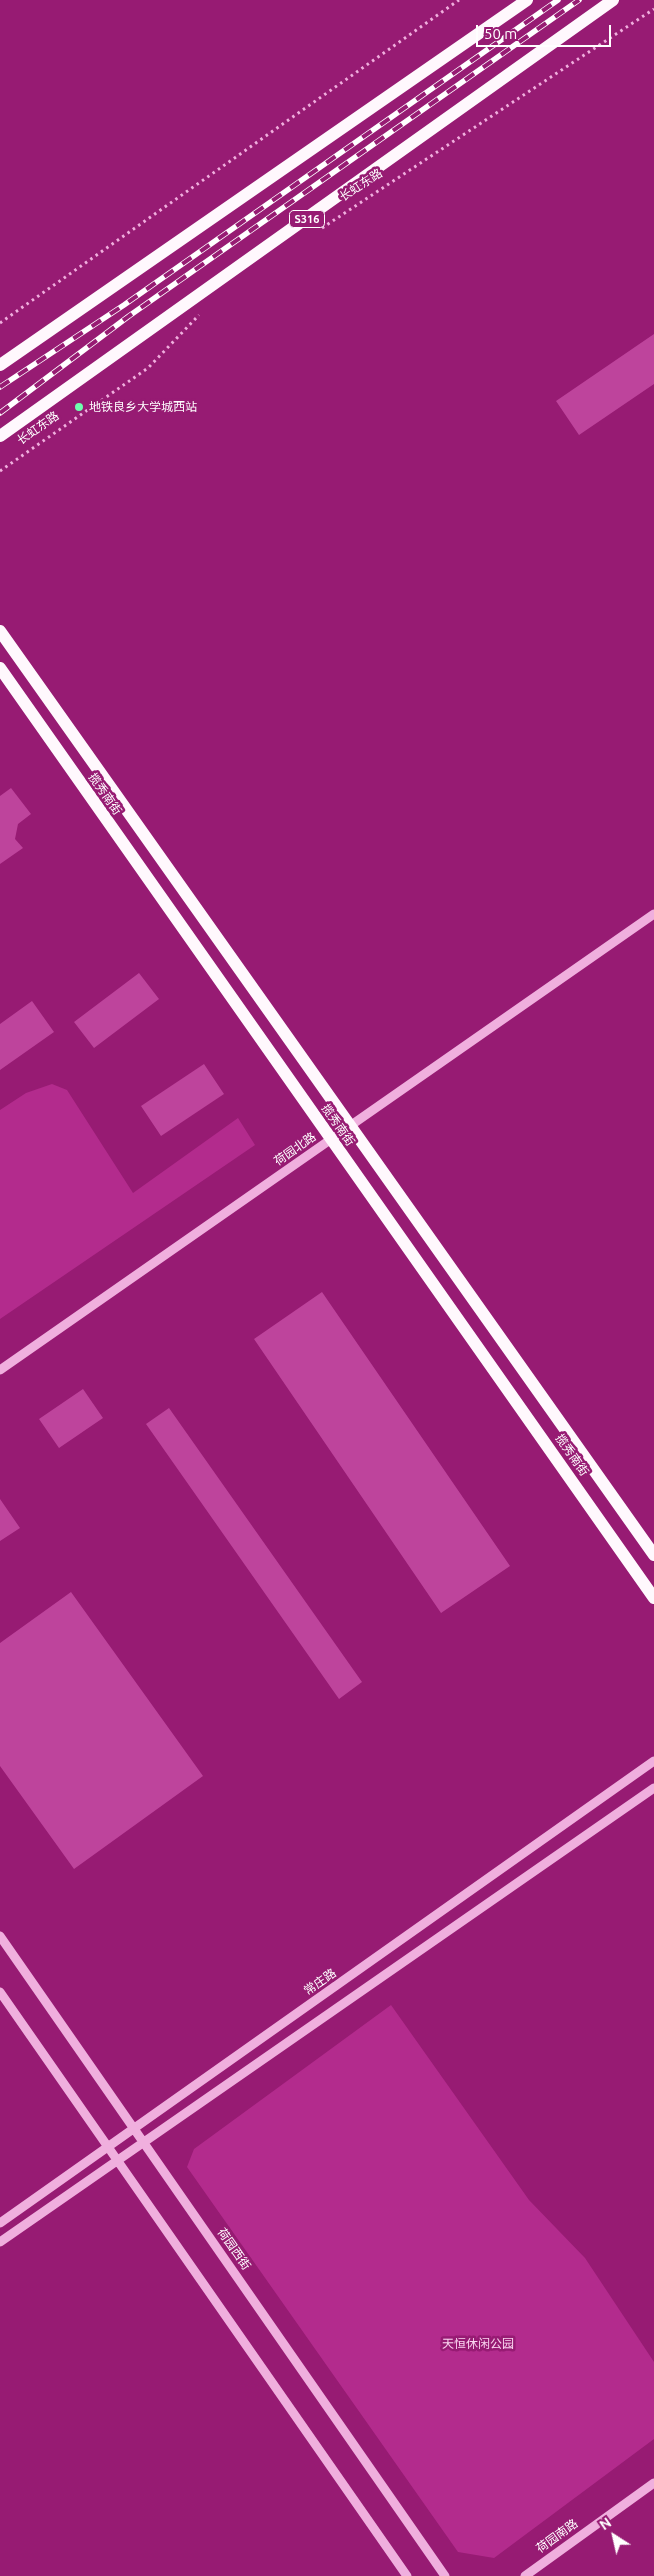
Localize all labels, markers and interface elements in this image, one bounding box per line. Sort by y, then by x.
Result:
scale bar [479,15,614,47]
text: 50 m [484,25,517,42]
street label: 长虹东路 [337,166,385,204]
road number: S316 [290,210,324,228]
place label: 地铁良乡大学城西站 [89,400,197,414]
marker: 地铁良乡大学城西站 [73,401,85,413]
street label: 长虹东路 [14,408,62,448]
street label: 揽秀南街 [85,770,125,818]
street label: 揽秀南街 [318,1101,358,1149]
street label: 荷园北路 [271,1129,319,1169]
street label: 揽秀南街 [552,1431,592,1479]
street label: 常庄路 [301,1966,339,1998]
street label: 荷园西街 [214,2225,254,2273]
park label: 天恒休闲公园 [442,2337,514,2351]
north arrow [589,2511,639,2561]
text: N [597,2514,614,2533]
street label: 荷园南路 [533,2516,581,2556]

